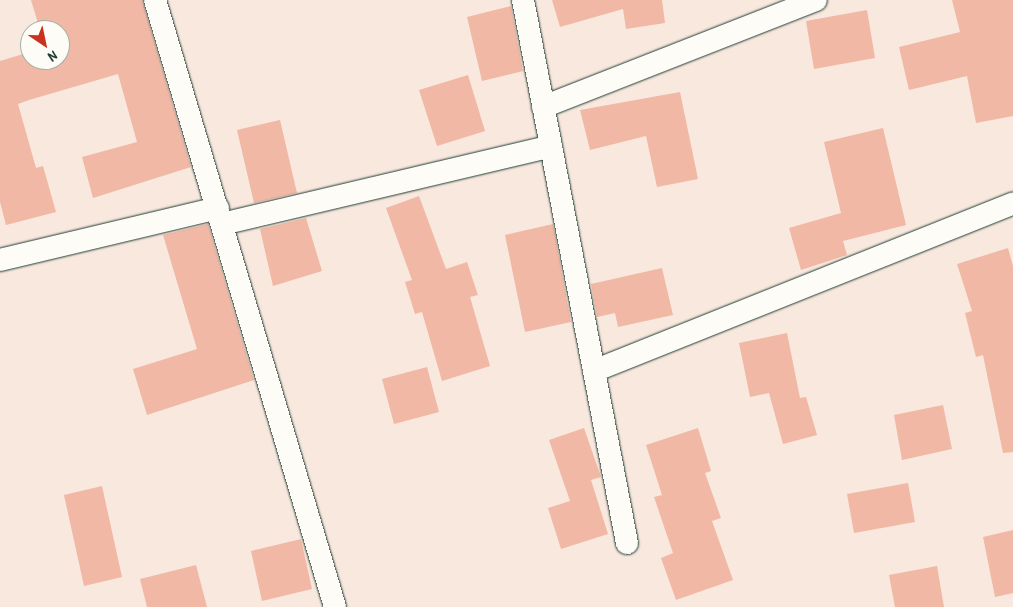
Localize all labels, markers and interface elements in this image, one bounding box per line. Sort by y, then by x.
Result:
north arrow [20,20,70,70]
text: N [45,47,62,67]

